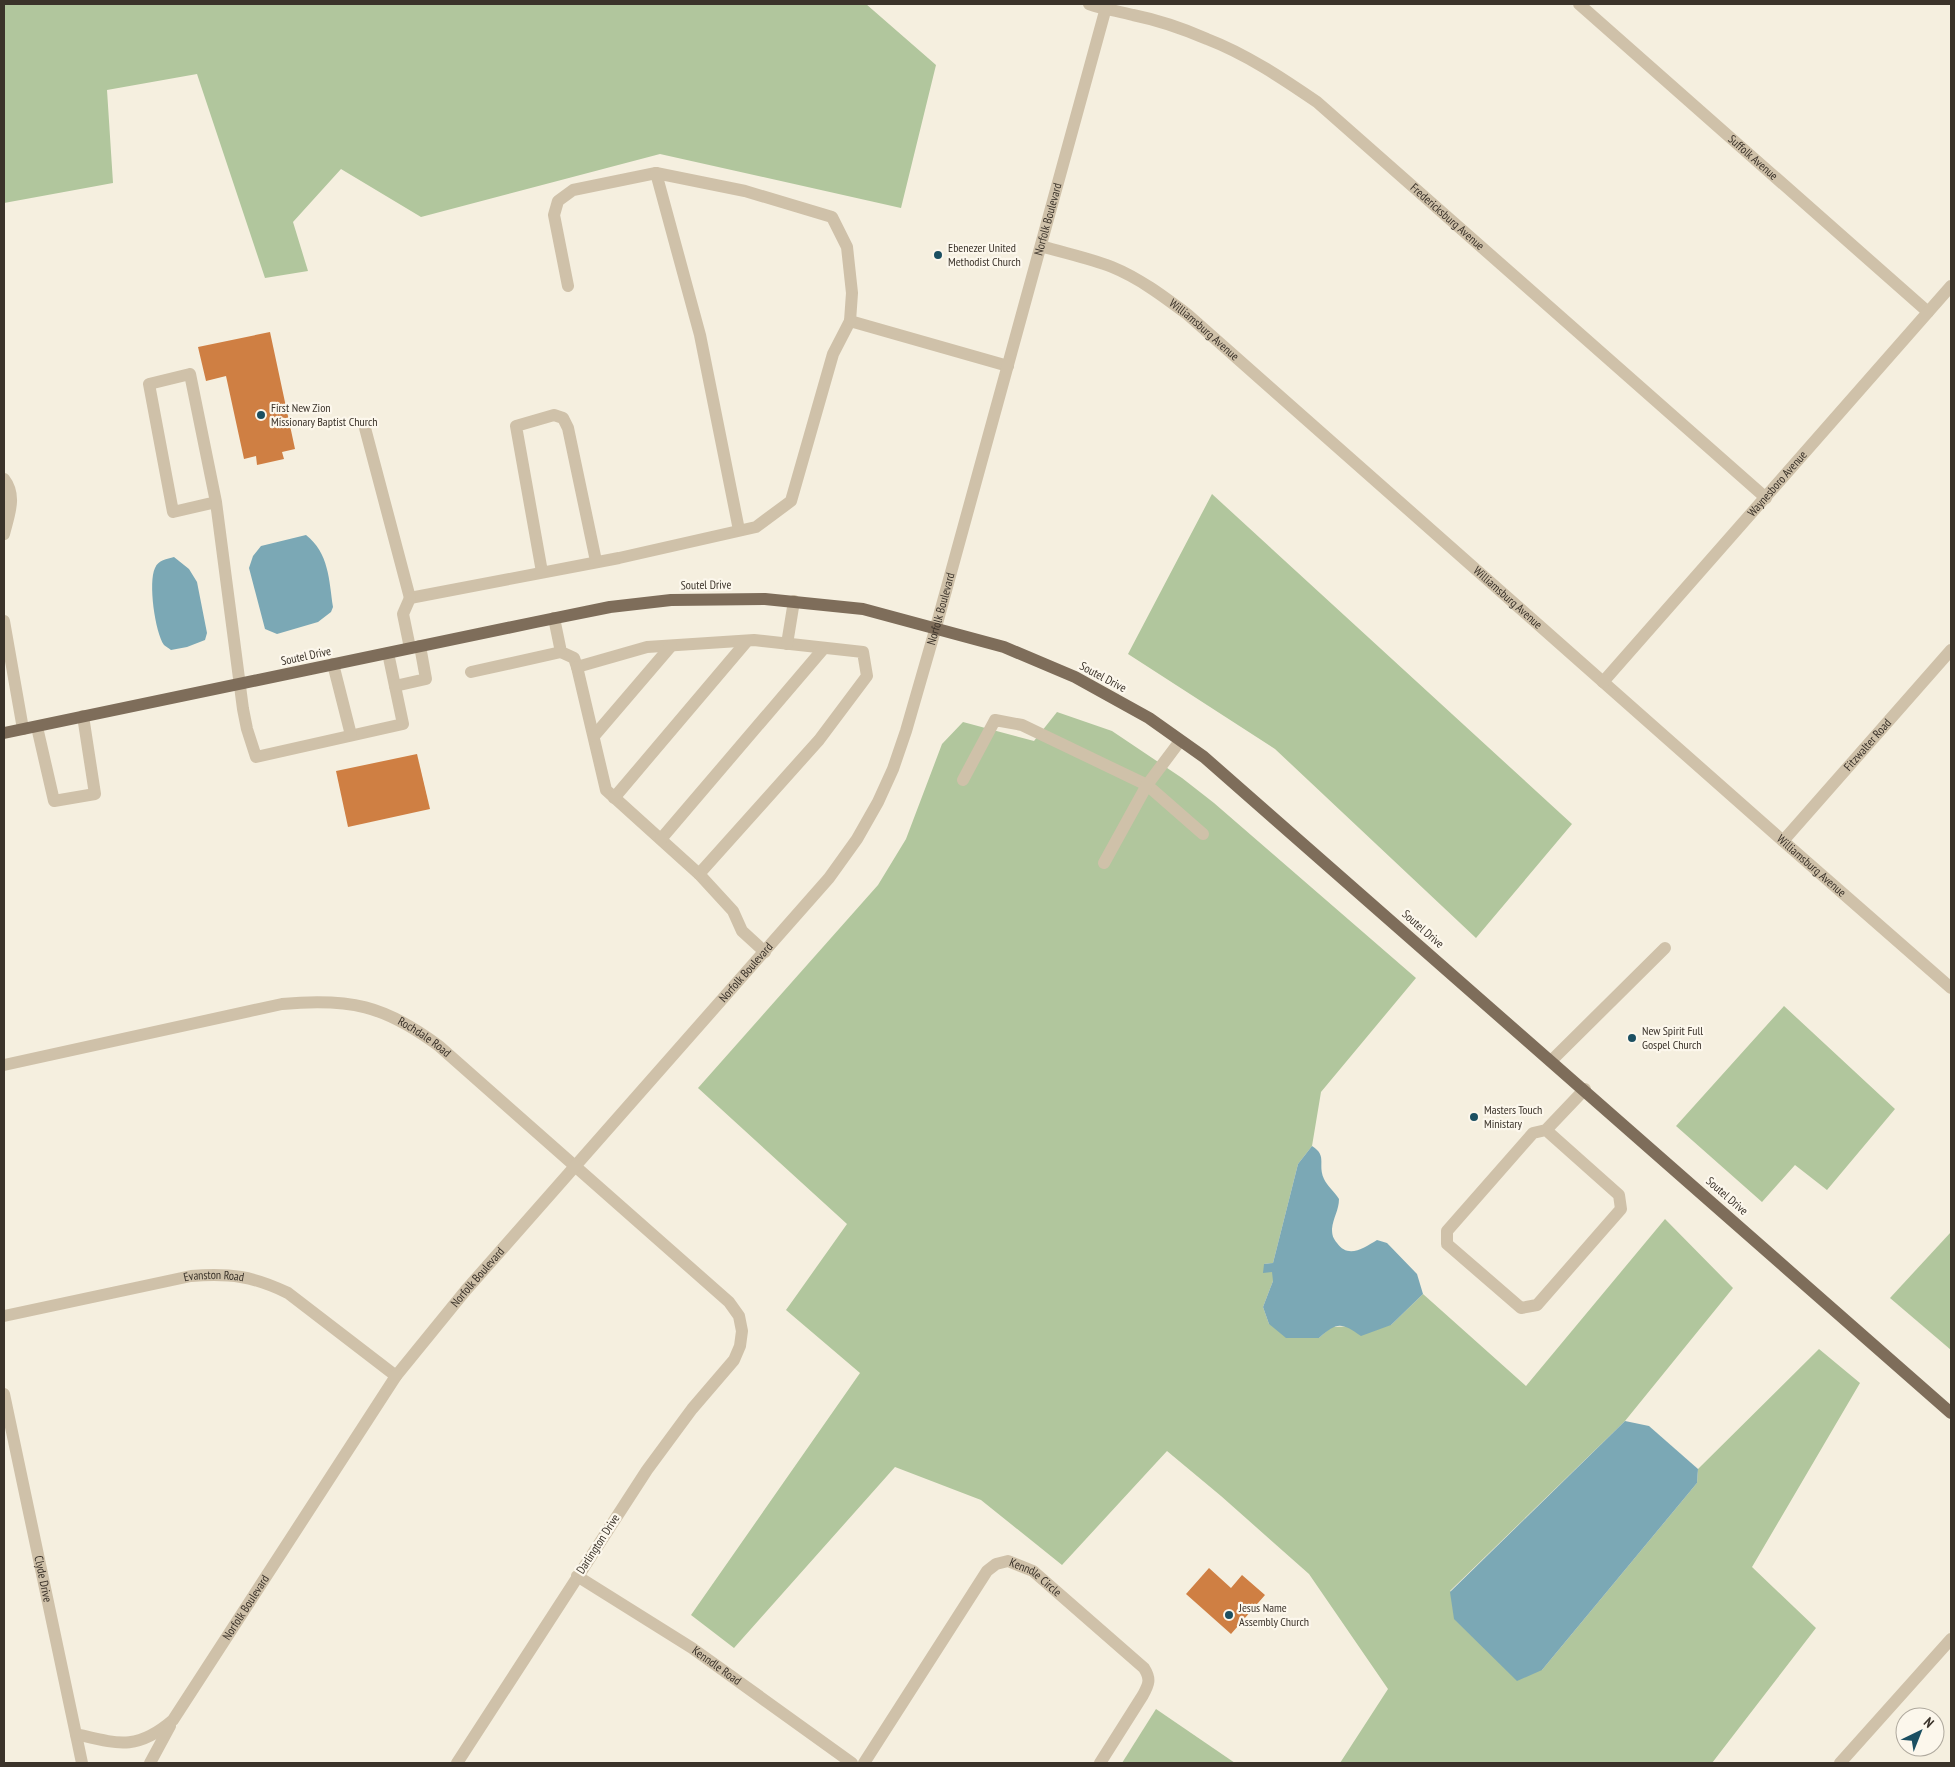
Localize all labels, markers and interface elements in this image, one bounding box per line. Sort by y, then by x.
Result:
street label: Suffolk Avenue [1725,131,1781,183]
street label: Fredericksburg Avenue [1407,180,1488,253]
street label: Norfolk Boulevard [1030,181,1065,257]
place label: Ebenezer United Methodist Church [948,240,1021,269]
marker: Ebenezer United Methodist Church [932,249,944,261]
street label: Williamsburg Avenue [1166,295,1242,363]
place label: First New Zion Missionary Baptist Church [271,400,378,429]
marker: First New Zion Missionary Baptist Church [255,409,267,421]
street label: Waynesboro Avenue [1744,447,1810,519]
street label: Williamsburg Avenue [1470,563,1546,632]
street label: Norfolk Boulevard [923,571,958,647]
street label: Soutel Drive [680,577,732,592]
street label: Soutel Drive [279,643,332,668]
street label: Soutel Drive [1077,658,1129,695]
street label: Fitzwalter Road [1840,715,1894,774]
street label: Williamsburg Avenue [1774,831,1849,900]
street label: Soutel Drive [1399,906,1447,951]
street label: Norfolk Boulevard [715,939,776,1005]
street label: Rochdale Road [396,1013,454,1060]
place label: New Spirit Full Gospel Church [1642,1023,1703,1052]
marker: New Spirit Full Gospel Church [1626,1032,1638,1044]
place label: Masters Touch Ministary [1484,1102,1542,1131]
marker: Masters Touch Ministary [1468,1111,1480,1123]
street label: Soutel Drive [1703,1173,1751,1218]
street label: Norfolk Boulevard [447,1244,507,1310]
street label: Evanston Road [182,1267,245,1284]
street label: Darlington Drive [573,1511,622,1576]
street label: Clyde Drive [31,1554,56,1604]
street label: Kenndle Circle [1007,1554,1065,1599]
street label: Norfolk Boulevard [219,1572,272,1643]
place label: Jesus Name Assembly Church [1238,1600,1309,1629]
marker: Jesus Name Assembly Church [1223,1609,1235,1621]
street label: Kenndle Road [689,1643,744,1688]
north arrow [1895,1707,1945,1757]
text: N [1920,1713,1938,1732]

